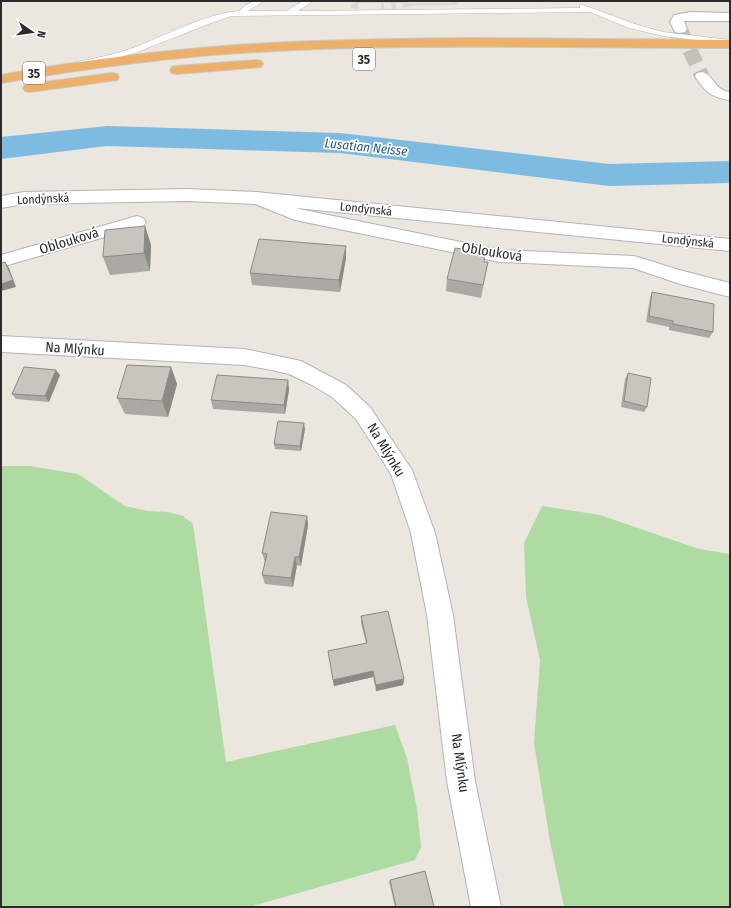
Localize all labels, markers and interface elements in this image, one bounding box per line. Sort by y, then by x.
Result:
north arrow [12,12,52,52]
text: N [34,29,48,39]
road number: 35 [353,48,375,70]
road number: 35 [23,62,45,84]
water label: Lusatian Neisse [324,135,408,159]
street label: Londýnská [17,191,70,207]
street label: Londýnská [339,199,393,219]
street label: Oblouková [37,224,101,258]
street label: Londýnská [661,231,715,251]
street label: Oblouková [460,239,524,265]
street label: Na Mlýnku [45,338,105,360]
street label: Na Mlýnku [363,420,409,480]
street label: Na Mlýnku [447,732,473,794]

